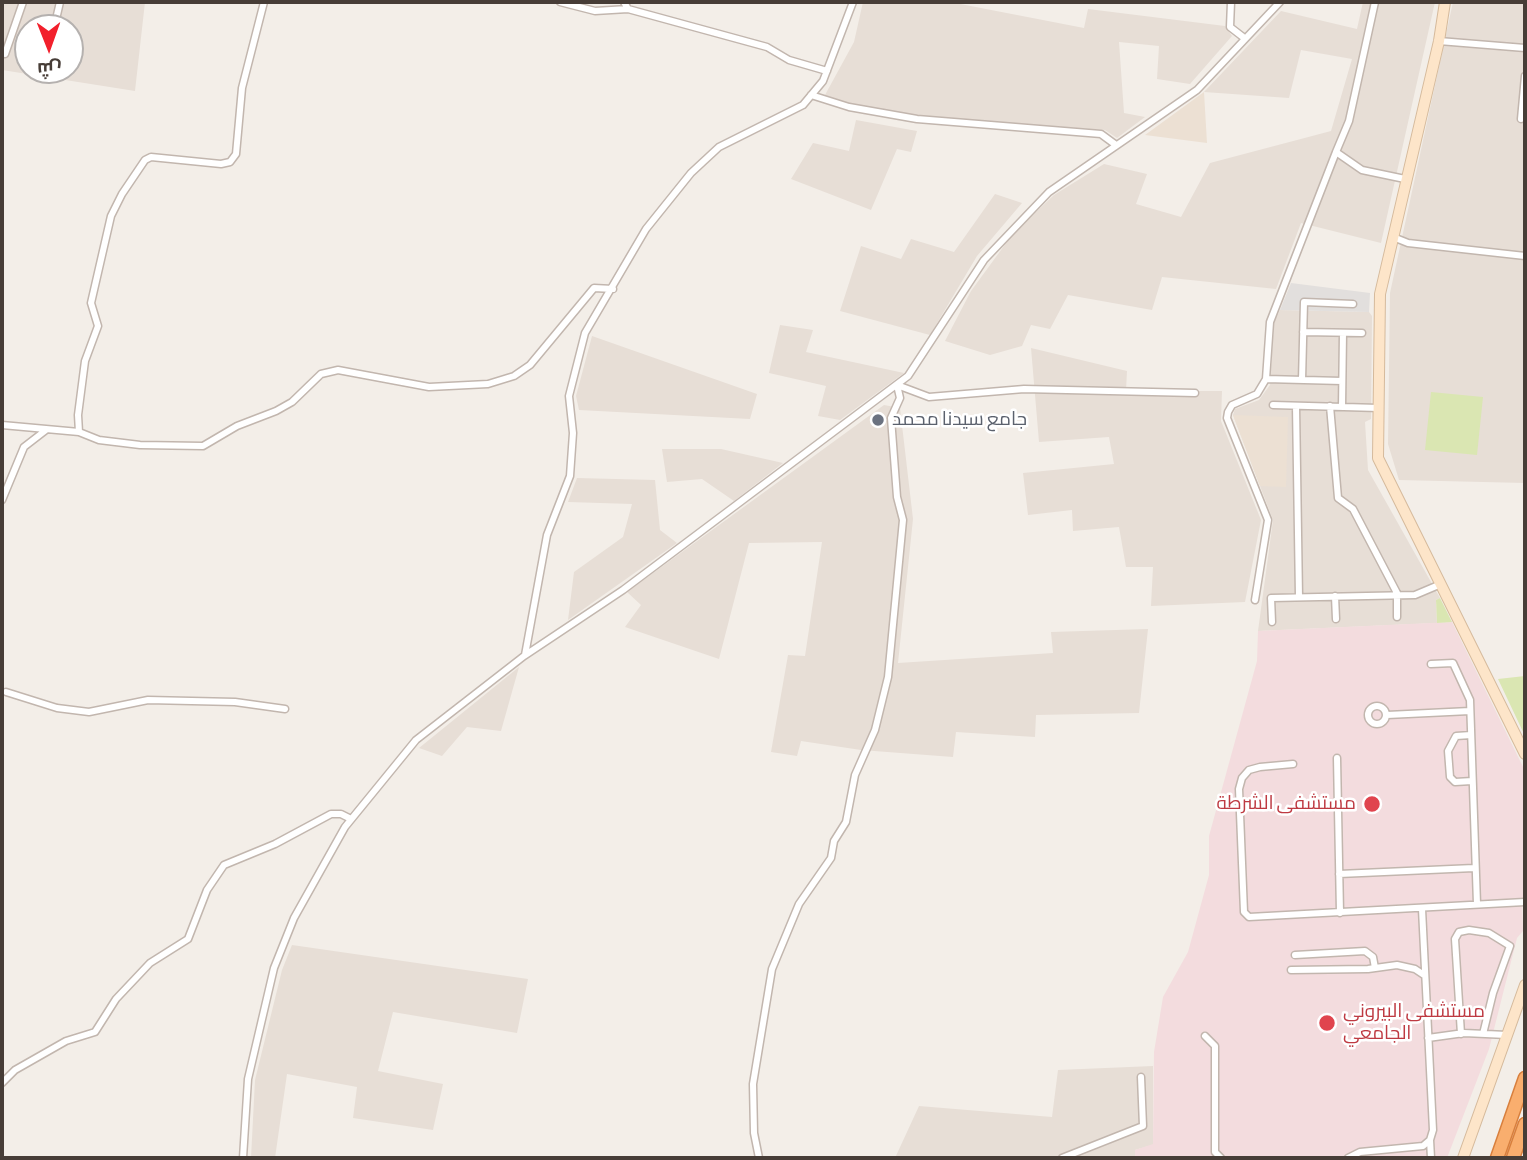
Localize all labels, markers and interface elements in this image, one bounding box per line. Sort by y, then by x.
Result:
north arrow [14,14,84,84]
text: ش [37,57,62,80]
place label: جامع سيدنا محمد [892,409,1027,431]
marker: جامع سيدنا محمد [870,412,886,428]
place label: مستشفى الشرطة [1216,793,1356,815]
marker: مستشفى الشرطة [1362,794,1382,814]
place label: مستشفى البيروني الجامعي [1343,1001,1485,1045]
marker: مستشفى البيروني الجامعي [1317,1013,1337,1033]

